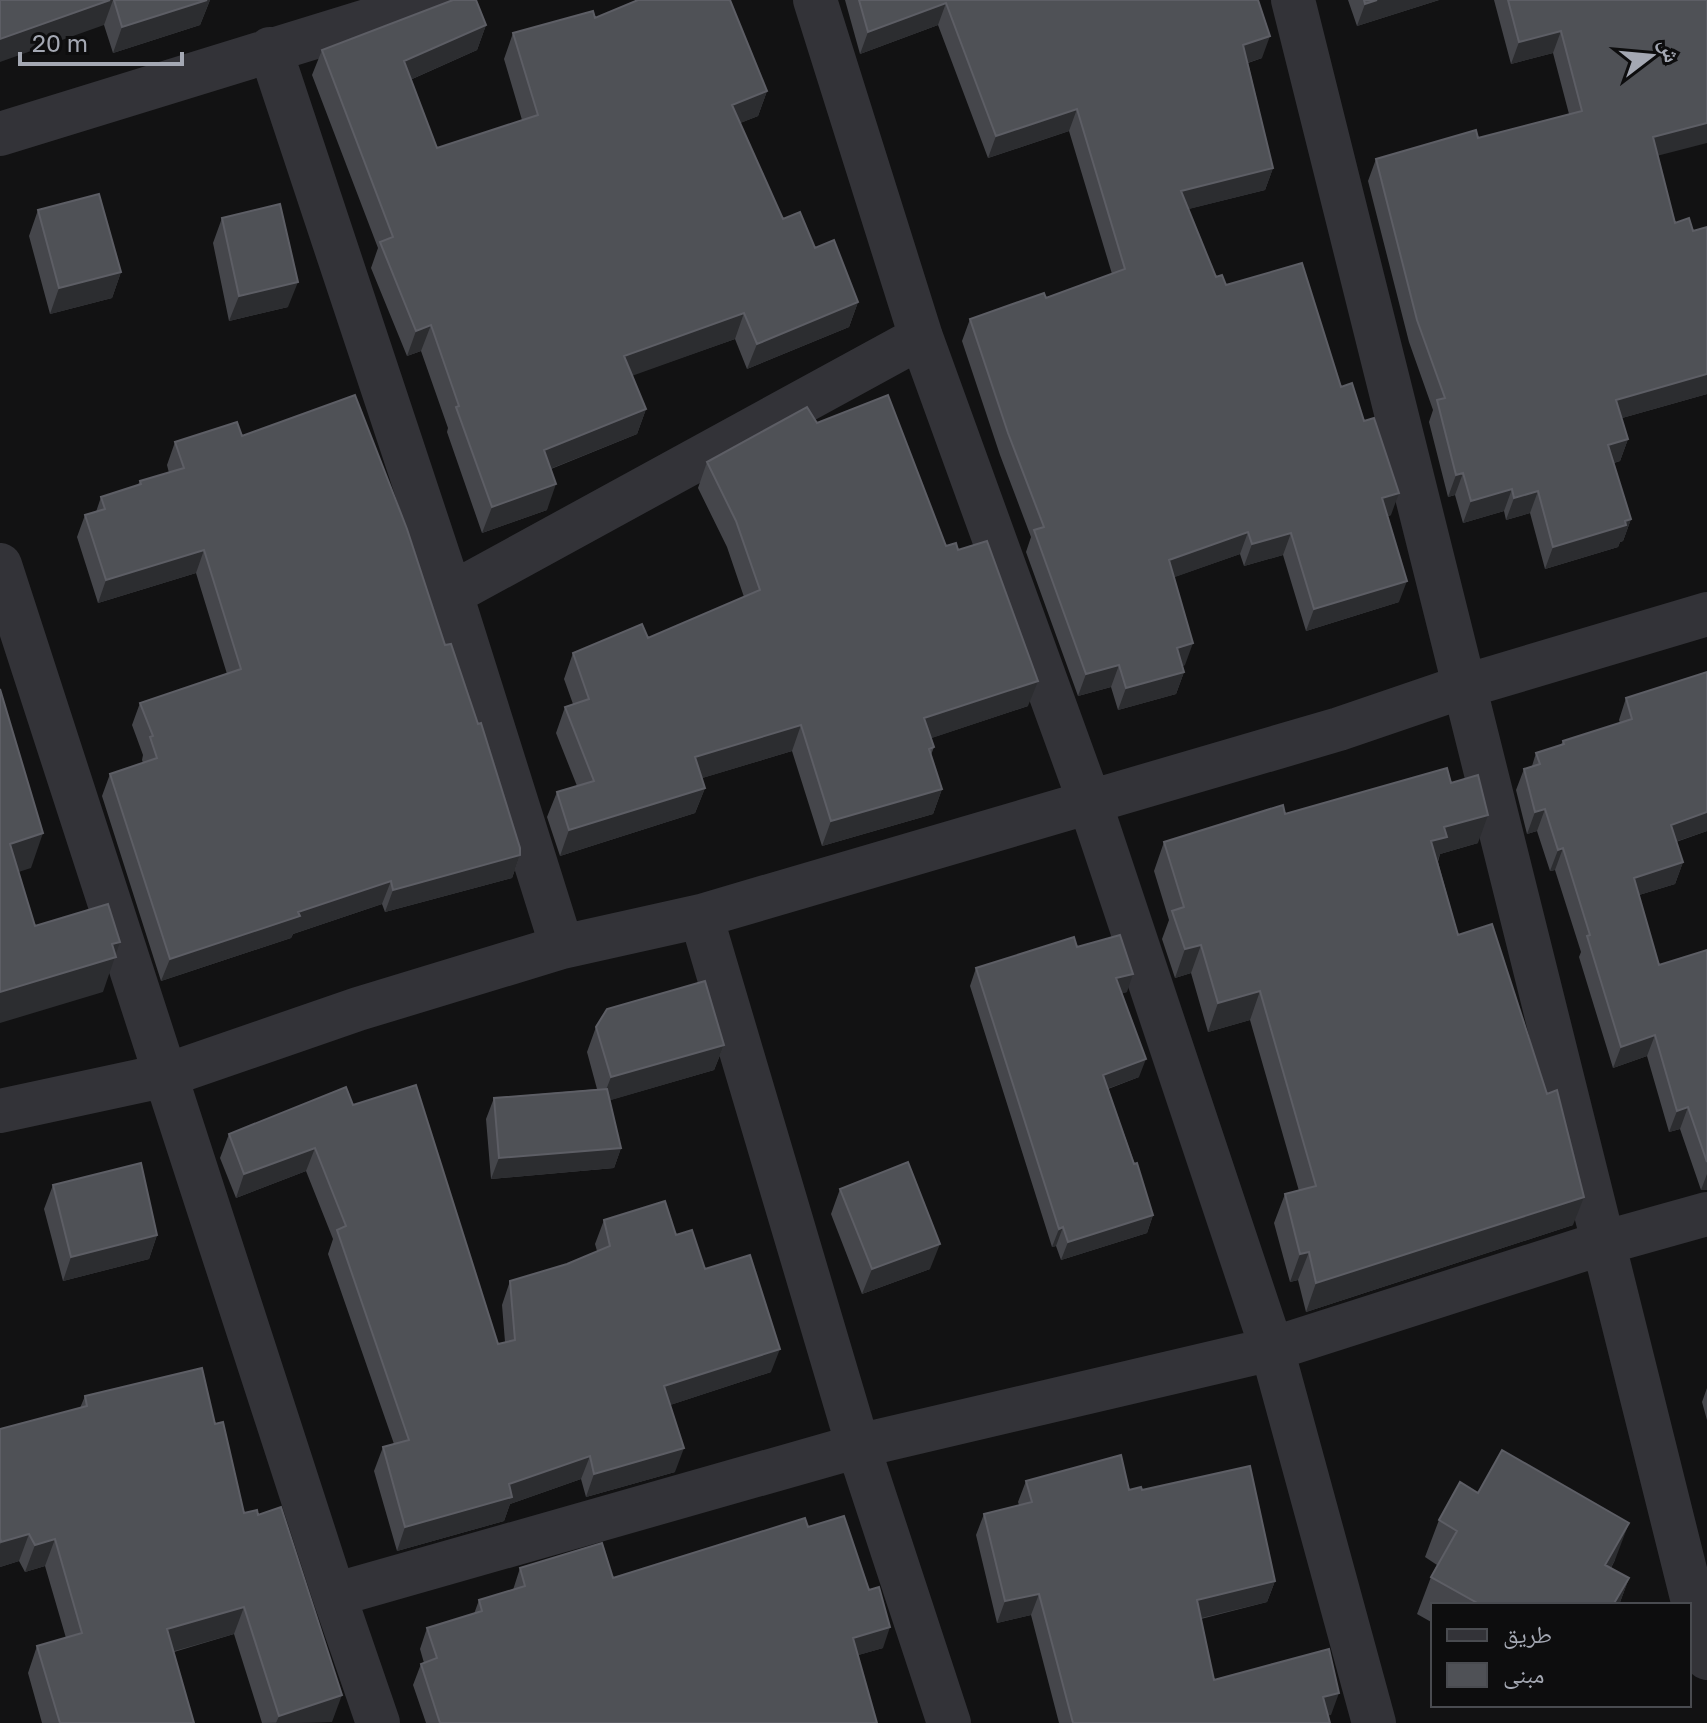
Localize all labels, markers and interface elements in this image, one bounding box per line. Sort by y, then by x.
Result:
scale bar [20,16,182,66]
north arrow [1611,16,1691,96]
text: 20 m [32,28,88,57]
text: ش [1654,35,1687,66]
legend [1431,1603,1691,1707]
text: طريق [1503,1619,1552,1649]
text: مبنى [1503,1659,1544,1689]

